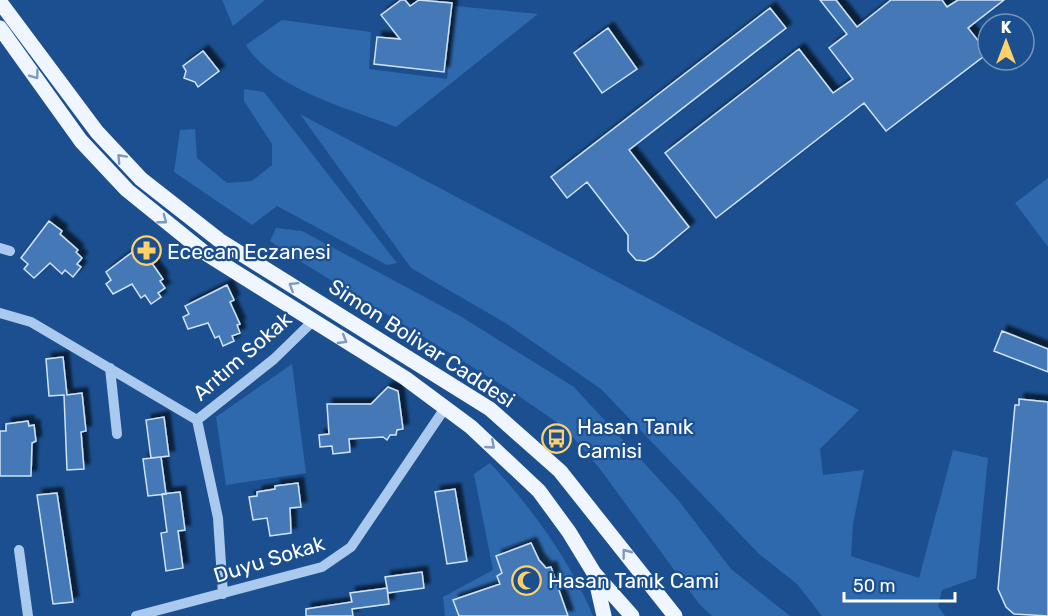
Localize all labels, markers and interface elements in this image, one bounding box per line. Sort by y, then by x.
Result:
north arrow [976,12,1036,72]
text: K [1001,18,1012,37]
one-way arrow [28,68,39,79]
one-way arrow [117,154,128,164]
one-way arrow [156,213,167,224]
pharmacy icon: Ececan Eczanesi [130,235,162,267]
place label: Ececan Eczanesi [167,239,331,264]
street label: Simon Bolivar Caddesi [324,274,520,412]
one-way arrow [289,281,299,293]
street label: Arıtım Sokak [188,306,297,406]
one-way arrow [337,332,347,344]
place label: Hasan Tanık Camisi [577,414,694,463]
bus stop icon: Hasan Tanık Camisi [540,422,572,454]
one-way arrow [484,438,495,449]
street label: Duyu Sokak [211,530,328,588]
one-way arrow [623,549,634,560]
mosque icon: Hasan Tanık Cami [511,564,543,596]
scale bar [844,565,955,603]
place label: Hasan Tanık Cami [548,568,719,593]
text: 50 m [853,575,896,597]

